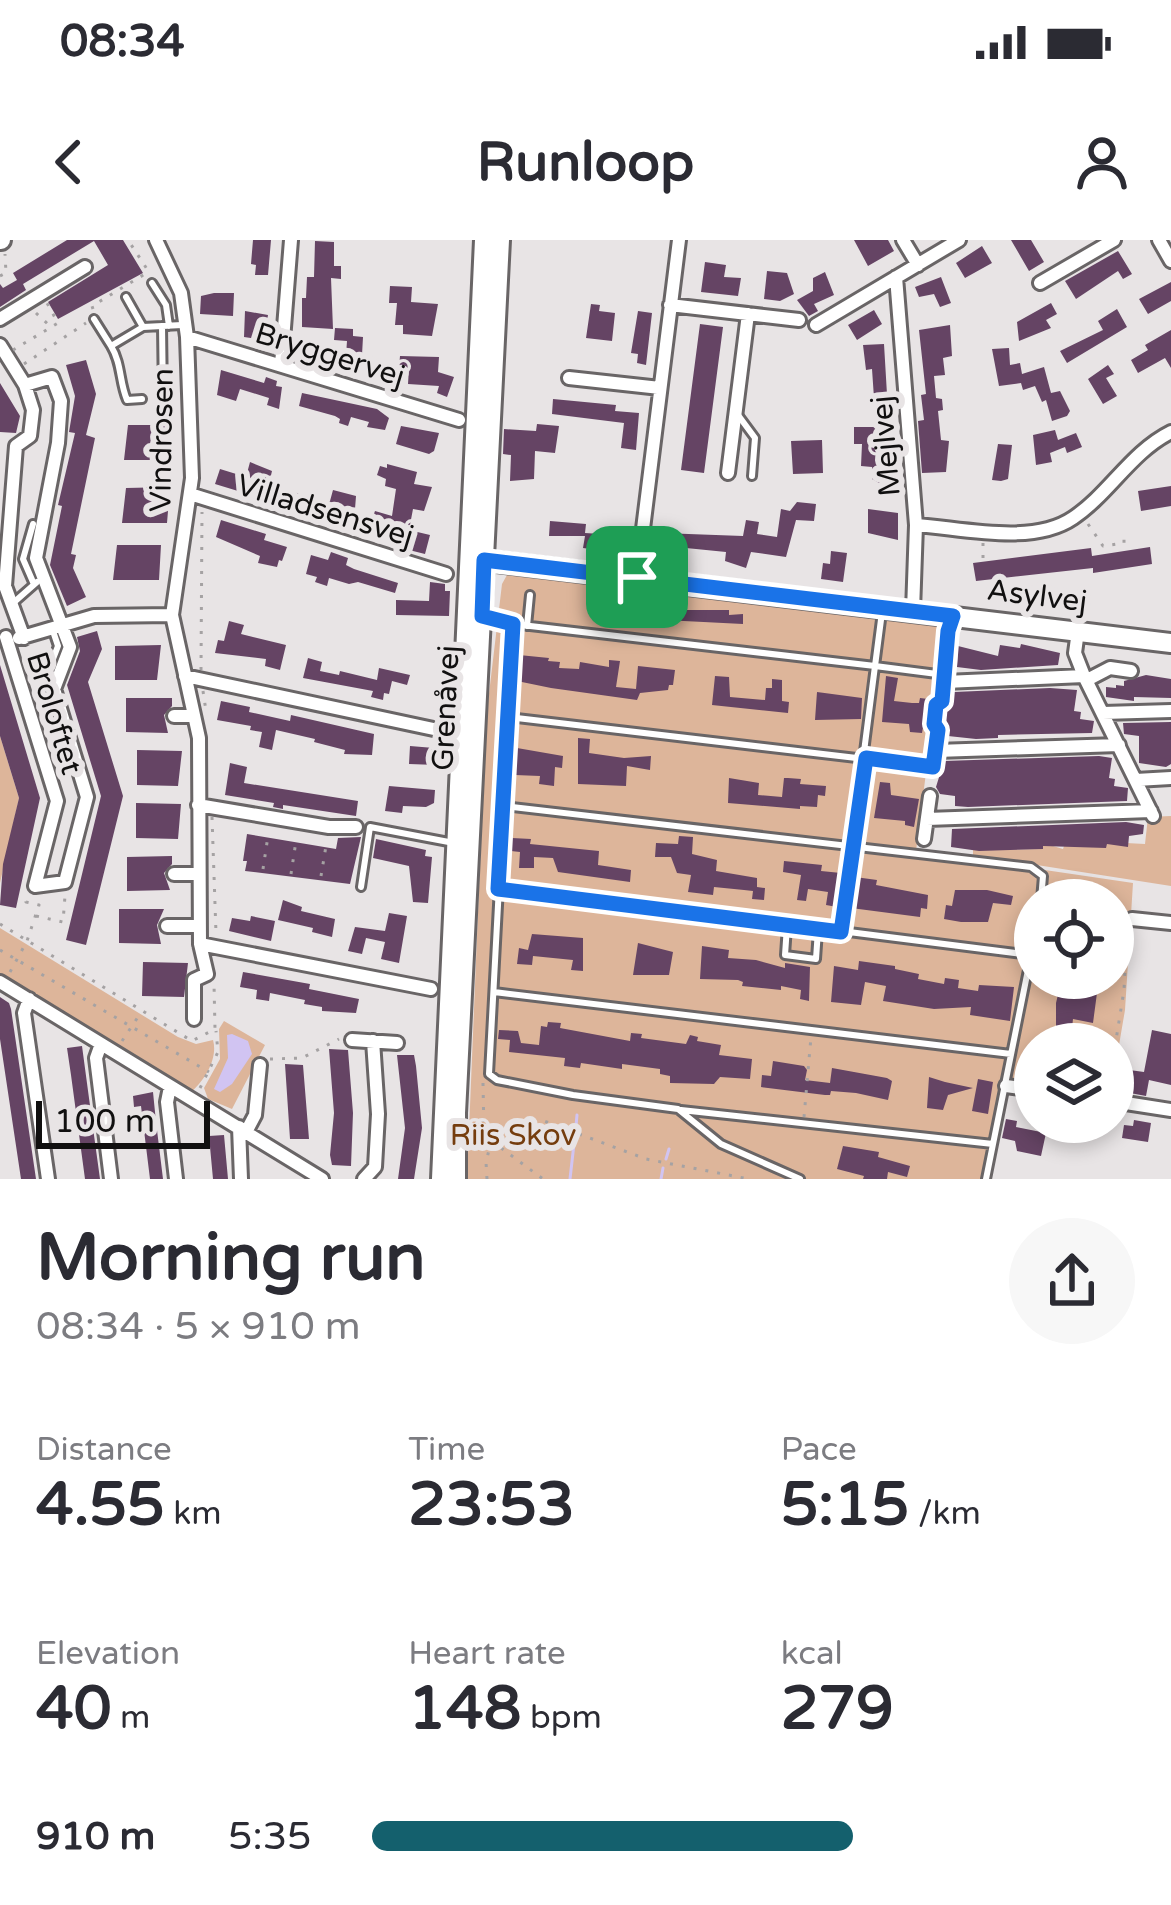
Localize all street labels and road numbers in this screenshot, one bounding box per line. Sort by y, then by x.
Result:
street label: Bryggervej [251,315,409,395]
street label: Vindrosen [142,368,182,512]
street label: Mejlvej [863,394,909,498]
street label: Villadsensvej [232,467,418,555]
street label: Asylvej [985,572,1089,620]
street label: Grenåvej [424,644,468,772]
street label: Broloftet [18,647,90,779]

